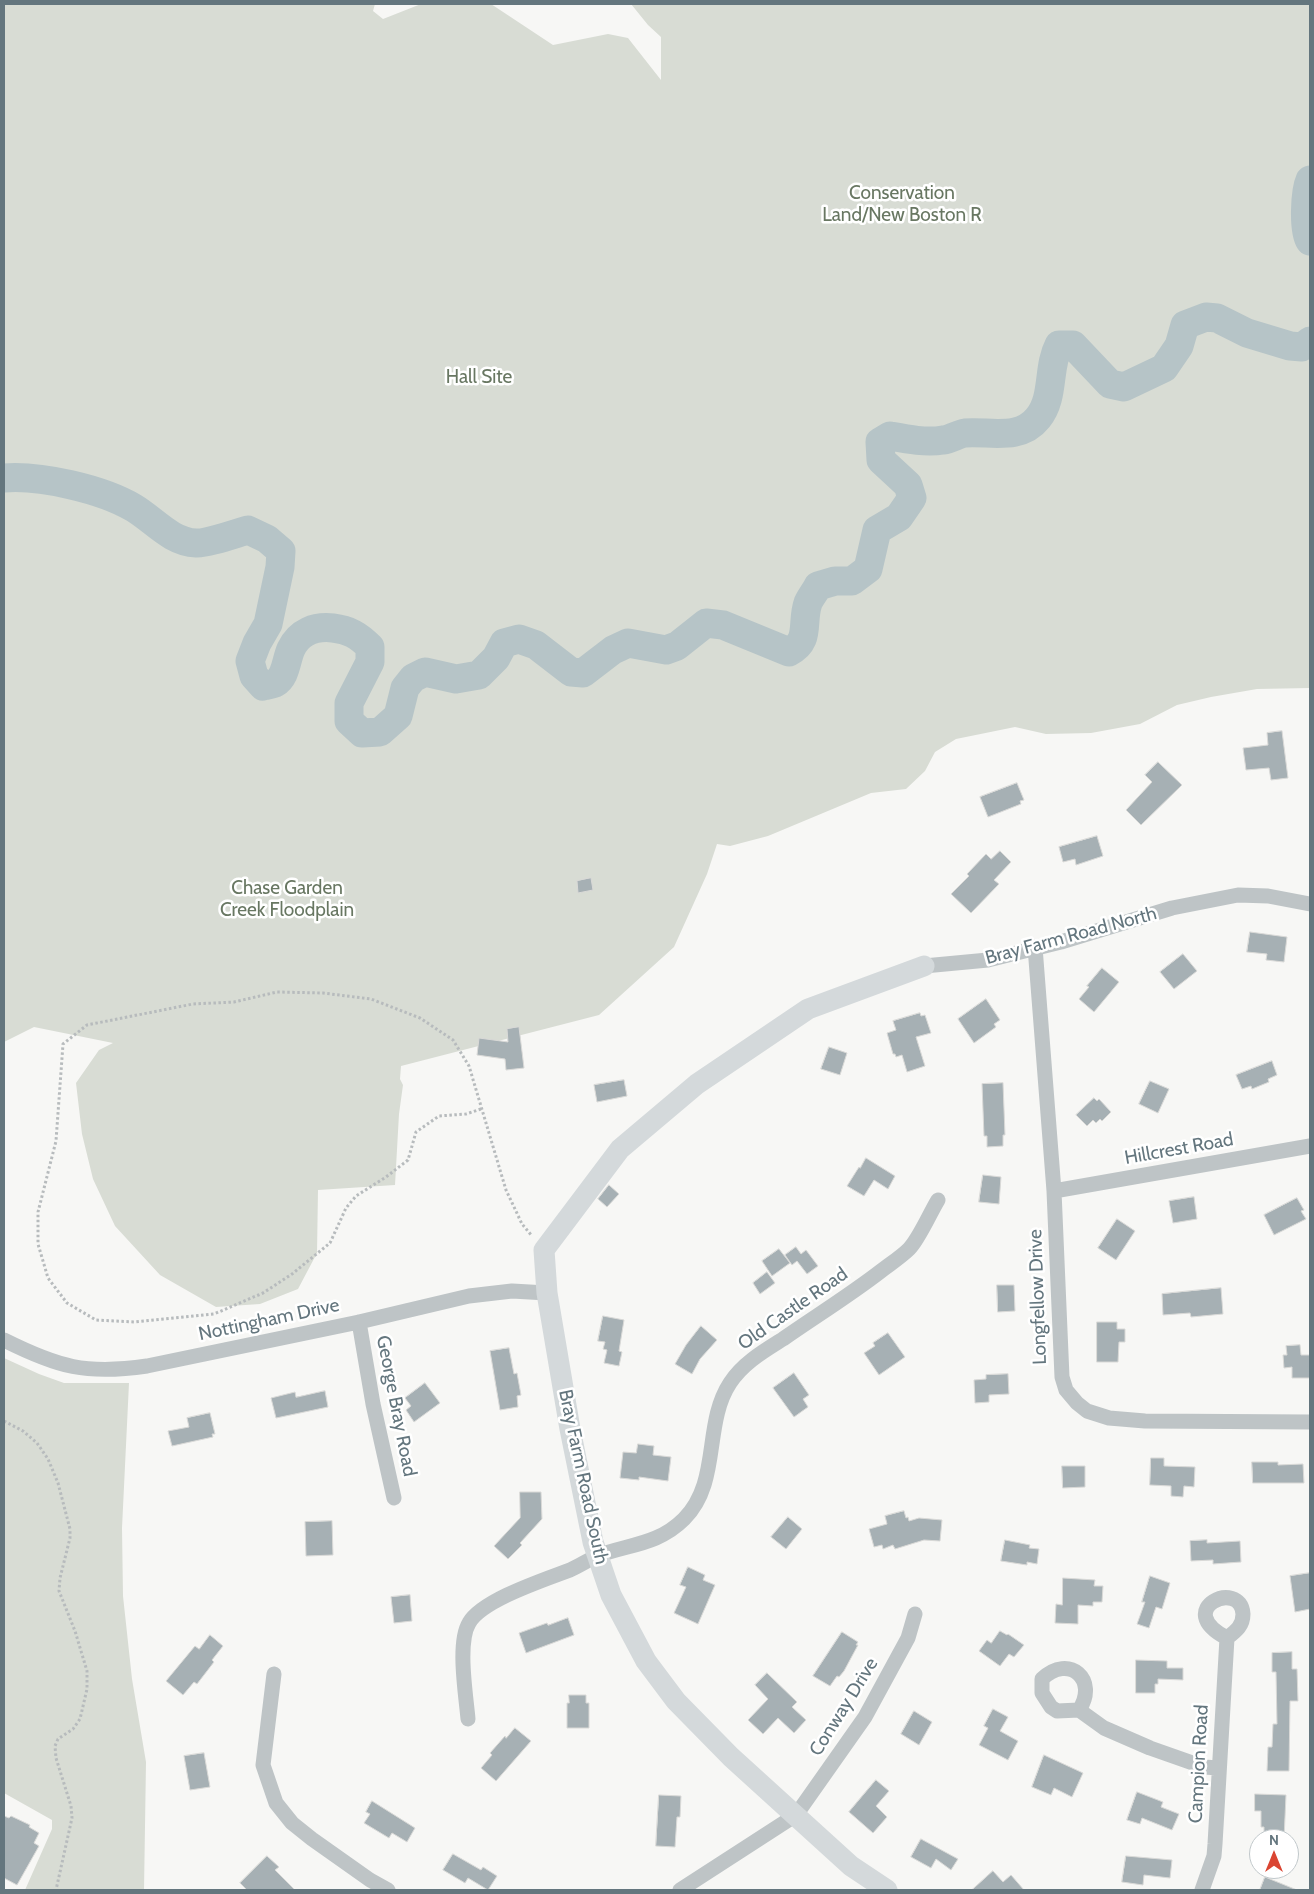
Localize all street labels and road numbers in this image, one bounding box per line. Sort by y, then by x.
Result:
street label: Bray Farm Road North [983,902,1159,970]
street label: Hillcrest Road [1123,1128,1235,1170]
street label: Longfellow Drive [1024,1229,1052,1365]
street label: Old Castle Road [734,1263,852,1355]
street label: Nottingham Drive [197,1294,341,1346]
street label: George Bray Road [371,1334,421,1478]
street label: Bray Farm Road South [553,1387,613,1567]
street label: Conway Drive [805,1654,883,1760]
street label: Campion Road [1185,1704,1213,1824]

